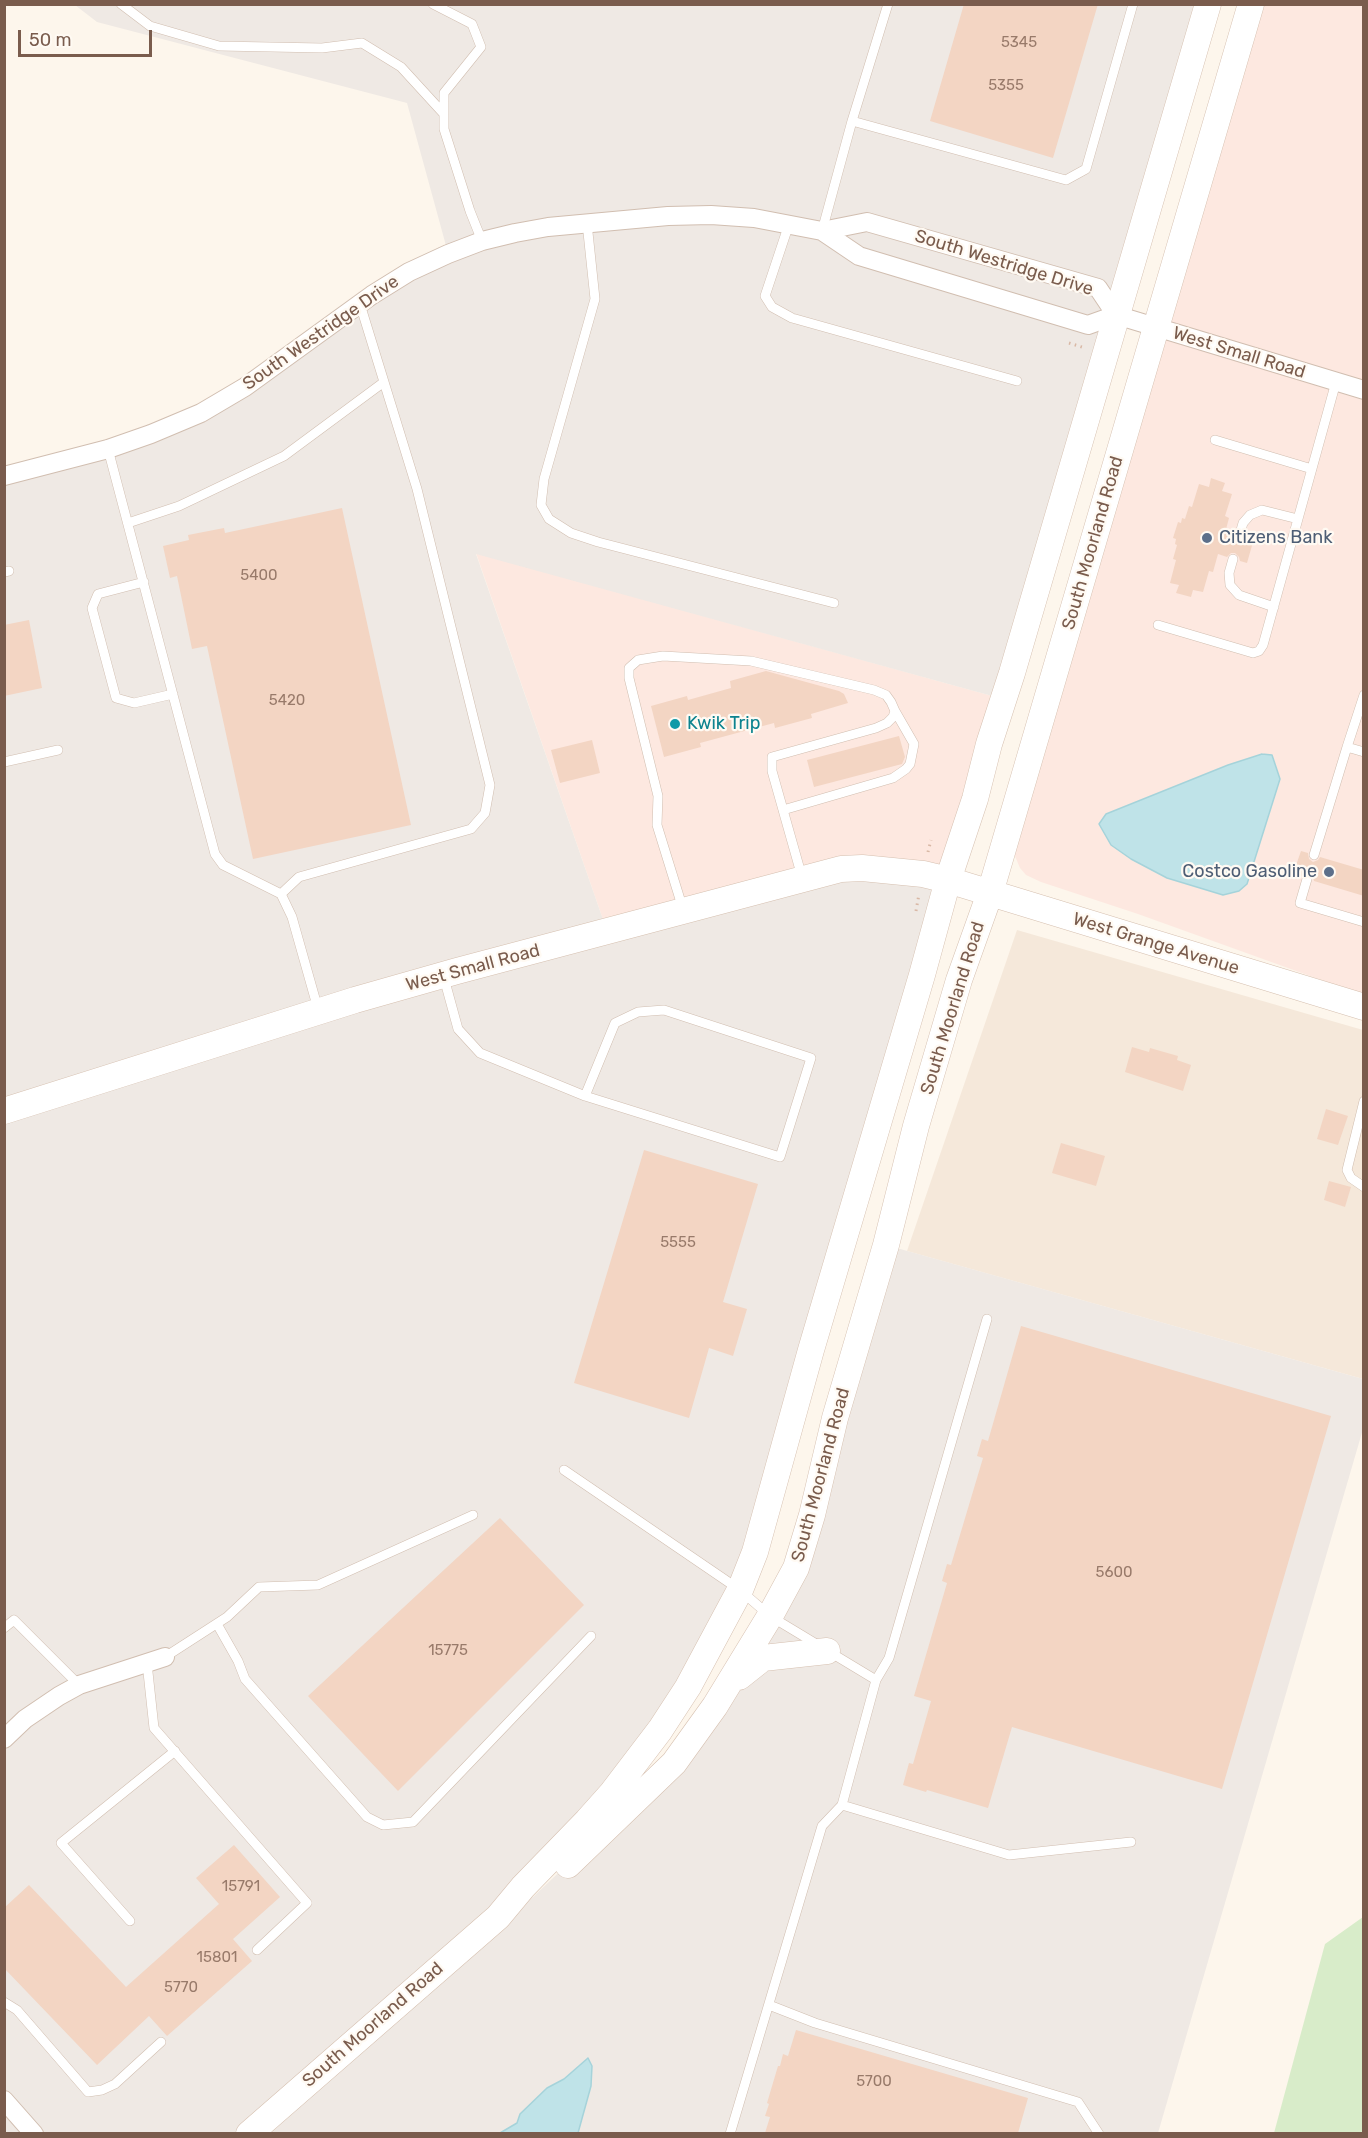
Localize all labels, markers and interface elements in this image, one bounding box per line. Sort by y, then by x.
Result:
scale bar [21,18,154,56]
text: 50 m [29,29,72,51]
house number: 5345 [1001,34,1037,52]
house number: 5355 [988,77,1024,95]
street label: South Westridge Drive [912,226,1096,300]
street label: South Westridge Drive [239,271,403,395]
street label: West Small Road [1170,323,1308,383]
street label: South Moorland Road [1058,454,1128,632]
place label: Citizens Bank [1219,527,1333,549]
marker: Citizens Bank [1200,531,1214,545]
house number: 5400 [240,567,278,585]
house number: 5420 [269,692,305,710]
place label: Kwik Trip [687,713,760,735]
marker: Kwik Trip [668,717,682,731]
place label: Costco Gasoline [1182,861,1317,883]
marker: Costco Gasoline [1322,865,1336,879]
street label: West Grange Avenue [1070,908,1242,980]
street label: South Moorland Road [916,919,990,1097]
street label: West Small Road [404,940,542,996]
house number: 5555 [660,1234,696,1252]
street label: South Moorland Road [787,1385,855,1565]
house number: 5600 [1095,1564,1133,1582]
house number: 15775 [428,1642,468,1660]
house number: 15791 [222,1878,260,1896]
house number: 15801 [197,1949,237,1967]
street label: South Moorland Road [298,1958,448,2092]
house number: 5770 [164,1979,198,1997]
house number: 5700 [856,2073,892,2091]

